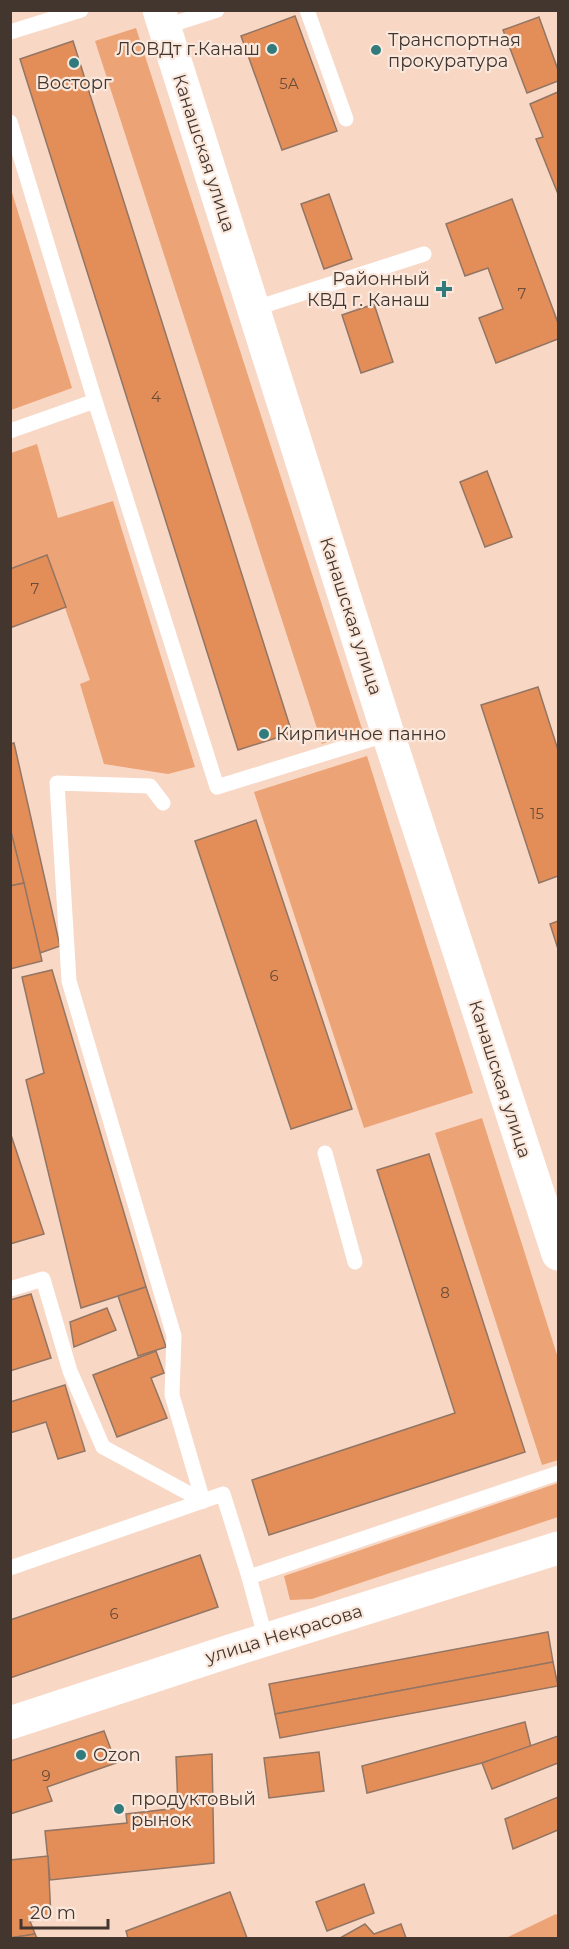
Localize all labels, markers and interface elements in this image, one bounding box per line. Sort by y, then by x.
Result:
place label: Транспортная прокуратура [388,29,521,72]
place label: ЛОВДт г.Канаш [117,38,260,60]
marker: ЛОВДт г.Канаш [265,42,279,56]
marker: Транспортная прокуратура [369,43,383,57]
marker: Восторг [67,56,81,70]
street label: Канашская улица [168,71,240,235]
place label: Восторг [36,72,112,94]
house number: 5А [279,74,299,93]
place label: Районный КВД г. Канаш [307,268,430,311]
marker: Районный КВД г. Канаш [435,280,453,298]
house number: 7 [518,284,527,303]
house number: 4 [151,387,161,406]
street label: Канашская улица [315,534,387,698]
house number: 7 [31,579,40,598]
place label: Кирпичное панно [276,723,446,745]
marker: Кирпичное панно [257,727,271,741]
house number: 15 [530,804,544,823]
house number: 6 [269,966,279,985]
street label: Канашская улица [464,997,536,1161]
house number: 8 [440,1283,450,1302]
street label: улица Некрасова [202,1600,365,1669]
house number: 6 [109,1604,119,1623]
place label: Ozon [93,1744,141,1766]
marker: Ozon [74,1748,88,1762]
house number: 9 [41,1766,51,1785]
place label: продуктовый рынок [131,1788,256,1831]
marker: продуктовый рынок [112,1802,126,1816]
scale bar [21,1892,108,1930]
text: 20 m [30,1902,76,1924]

